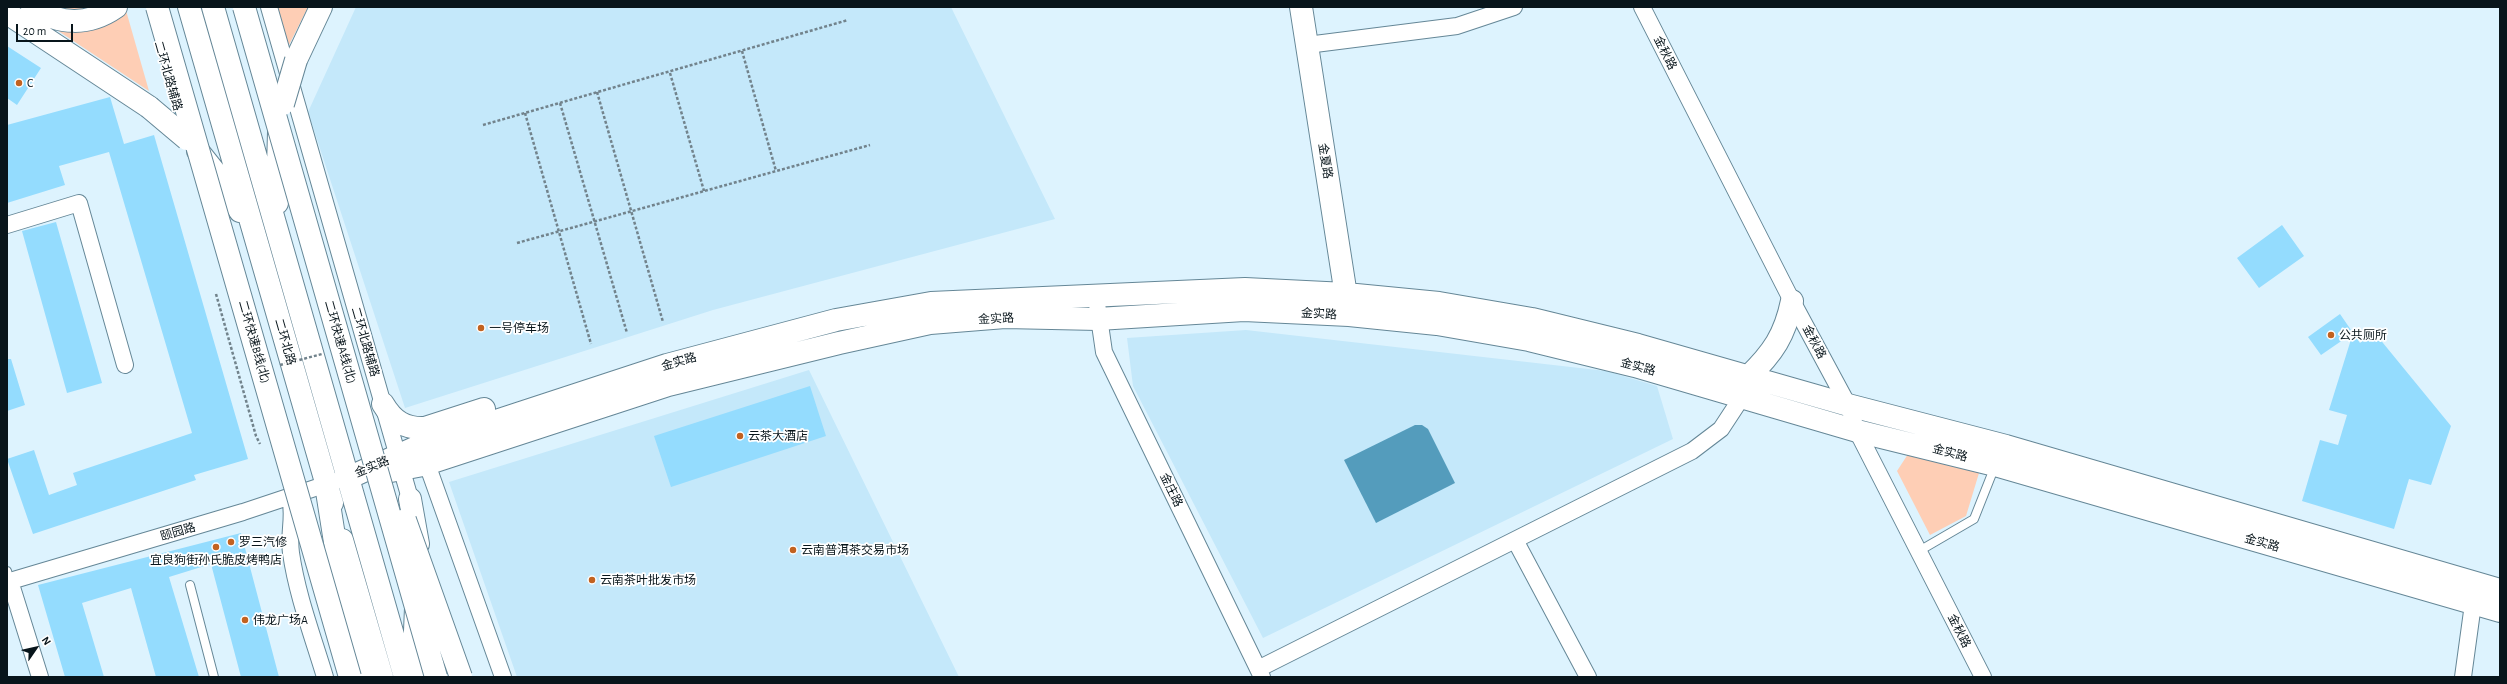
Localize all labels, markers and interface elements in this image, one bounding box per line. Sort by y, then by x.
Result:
scale bar [18,16,75,42]
text: 20 m [23,25,46,37]
street label: 金秋路 [1650,34,1680,72]
street label: 二环北路辅路 [151,39,185,113]
place label: C [27,76,33,90]
marker: C [14,78,24,88]
street label: 金夏路 [1315,142,1335,180]
street label: 二环快速B线(北) [235,299,273,385]
street label: 二环快速A线(北) [321,299,359,385]
street label: 二环北路辅路 [348,305,382,379]
street label: 金实路 [1301,306,1337,322]
street label: 金实路 [978,311,1014,327]
street label: 二环北路 [271,317,299,367]
place label: 一号停车场 [489,321,549,335]
marker: 一号停车场 [476,323,486,333]
street label: 金秋路 [1799,323,1829,361]
place label: 公共厕所 [2339,328,2387,342]
marker: 公共厕所 [2326,330,2336,340]
street label: 金实路 [660,350,698,374]
street label: 金实路 [1619,355,1657,379]
place label: 云茶大酒店 [748,429,808,443]
marker: 云茶大酒店 [735,431,745,441]
street label: 金实路 [1931,441,1969,465]
street label: 金实路 [353,453,391,481]
street label: 金庄路 [1157,471,1185,509]
street label: 颐园路 [159,520,197,544]
street label: 金实路 [2243,531,2281,555]
place label: 罗三汽修 [239,535,287,549]
marker: 罗三汽修 [226,537,236,547]
marker: 宜良狗街孙氏脆皮烤鸭店 [211,542,221,552]
place label: 云南普洱茶交易市场 [801,543,909,557]
marker: 云南普洱茶交易市场 [788,545,798,555]
place label: 宜良狗街孙氏脆皮烤鸭店 [150,553,282,567]
place label: 云南茶叶批发市场 [600,573,696,587]
marker: 云南茶叶批发市场 [587,575,597,585]
street label: 金秋路 [1944,612,1974,650]
place label: 伟龙广场A [253,613,308,627]
marker: 伟龙广场A [240,615,250,625]
north arrow [16,628,56,668]
text: N [40,635,53,647]

